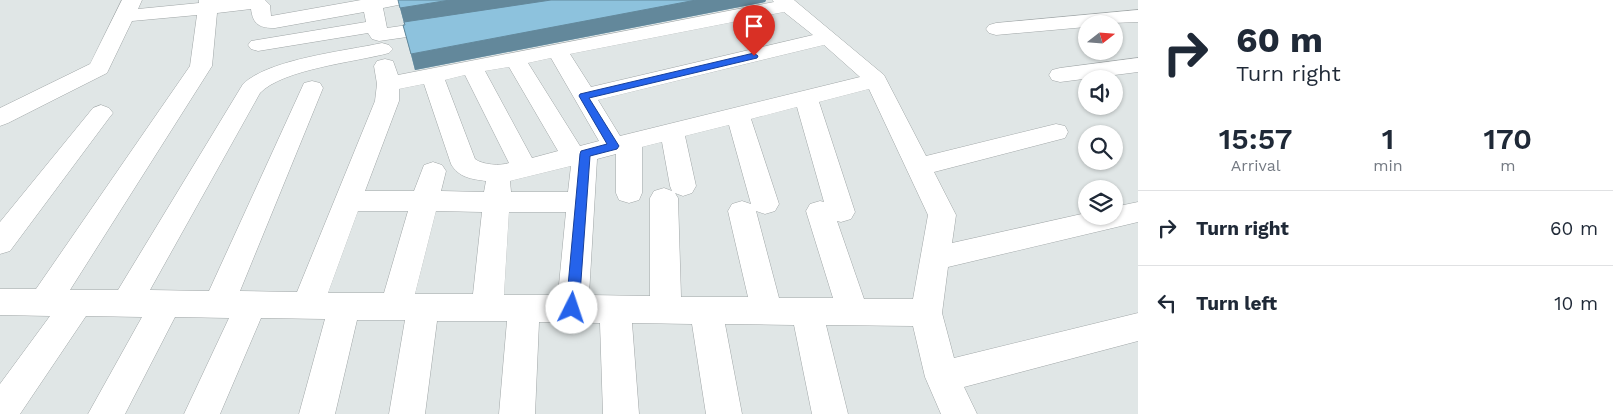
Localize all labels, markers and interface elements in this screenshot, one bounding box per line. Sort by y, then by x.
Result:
pin [733,5,775,56]
icon: arrive [740,12,768,40]
north arrow [1078,15,1122,60]
map controls [1078,15,1123,225]
text: 60 m [1236,19,1323,61]
icon: right [1153,20,1218,85]
text: Turn right [1236,61,1341,86]
button: sound [1078,70,1123,115]
text: 15:57 [1219,121,1292,156]
text: 1 [1382,121,1394,156]
text: 170 [1484,121,1532,156]
button: search [1078,125,1123,170]
text: Arrival [1231,156,1281,175]
text: min [1373,156,1403,175]
text: m [1500,156,1515,175]
button: layers [1078,180,1123,225]
icon: right [1153,214,1181,242]
text: Turn right [1196,217,1289,240]
text: 60 m [1550,217,1598,240]
position arrow [545,281,597,333]
icon: left [1153,289,1181,317]
text: Turn left [1196,292,1277,315]
text: 10 m [1554,292,1598,315]

